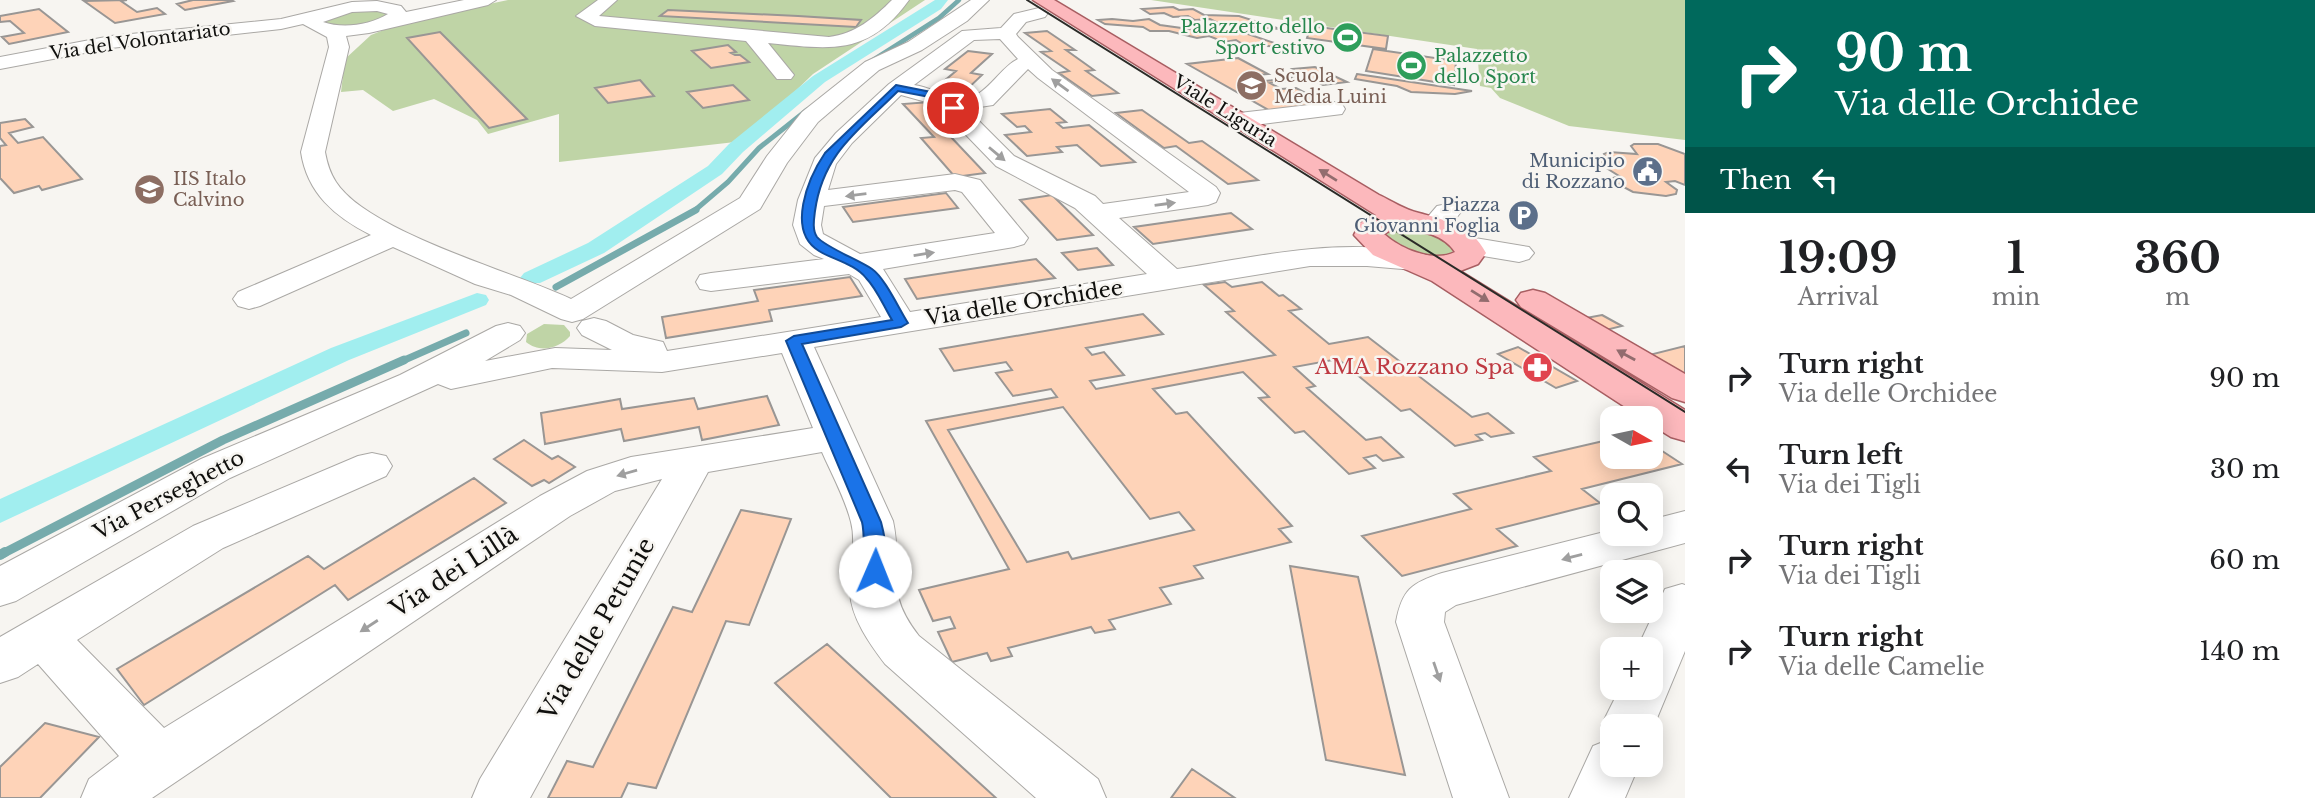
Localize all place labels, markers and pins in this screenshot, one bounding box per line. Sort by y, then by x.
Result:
place label: Palazzetto dello Sport estivo [1180,16,1325,59]
sports icon: Palazzetto dello Sport estivo [1331,20,1365,54]
place label: Palazzetto dello Sport [1434,45,1536,88]
sports icon: Palazzetto dello Sport [1394,49,1428,83]
place label: Scuola Media Luini [1274,65,1387,108]
school or university icon: Scuola Media Luini [1234,69,1268,103]
pin [923,78,983,138]
place label: Municipio di Rozzano [1522,150,1625,193]
public building icon: Municipio di Rozzano [1631,154,1665,188]
place label: IIS Italo Calvino [173,168,246,211]
school or university icon: IIS Italo Calvino [133,172,167,206]
place label: Piazza Giovanni Foglia [1354,194,1500,237]
parking icon: Piazza Giovanni Foglia [1506,198,1540,232]
pharmacy icon: AMA Rozzano Spa [1520,350,1554,384]
place label: AMA Rozzano Spa [1314,354,1514,380]

